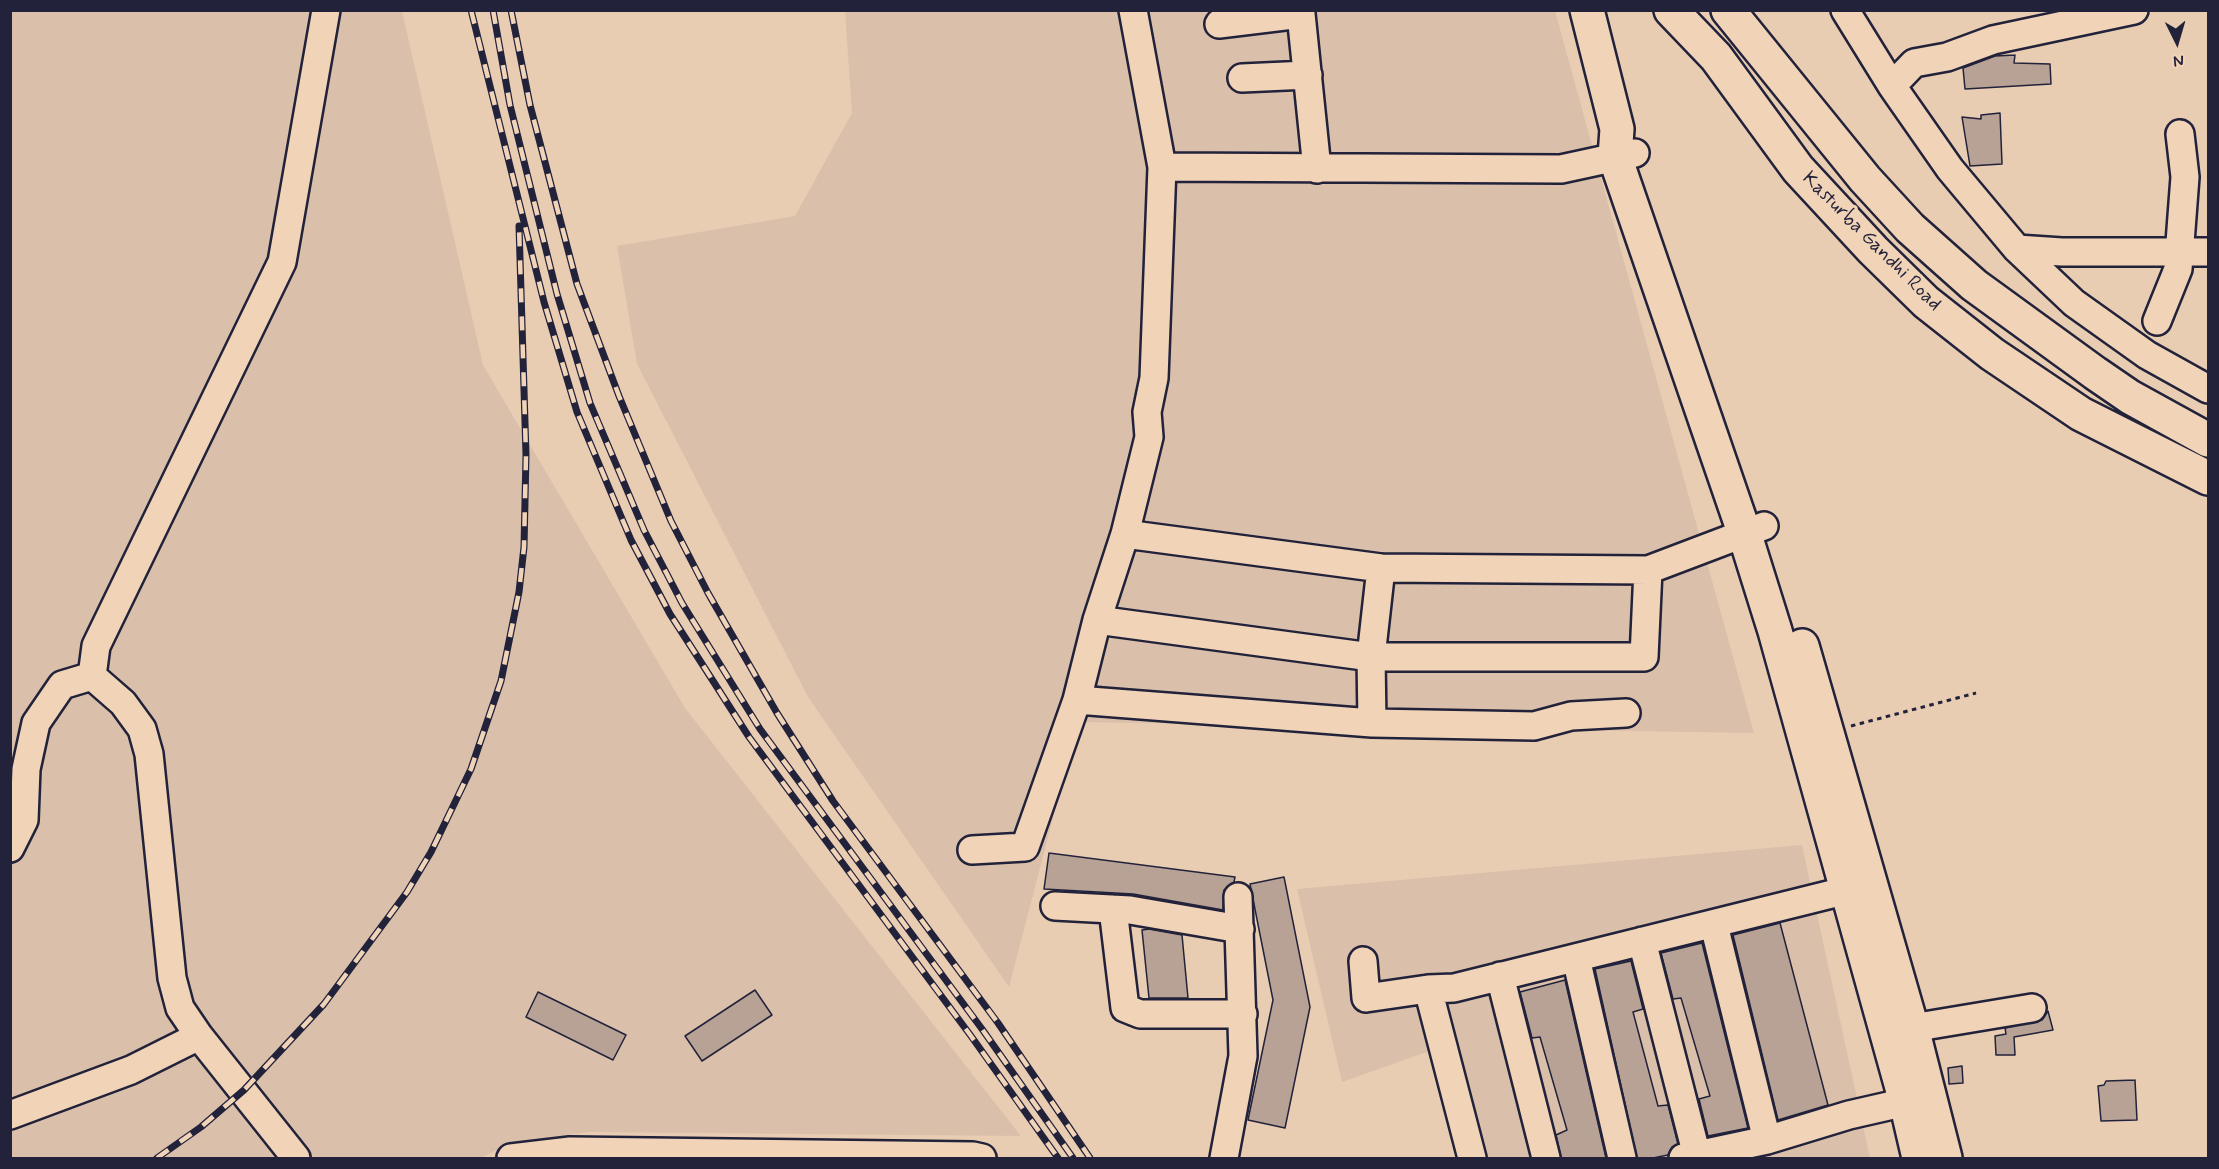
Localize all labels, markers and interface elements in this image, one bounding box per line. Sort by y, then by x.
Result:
north arrow [2147,12,2207,72]
text: N [2172,50,2185,71]
street label: Kasturba Gandhi Road [1796,167,1946,317]

